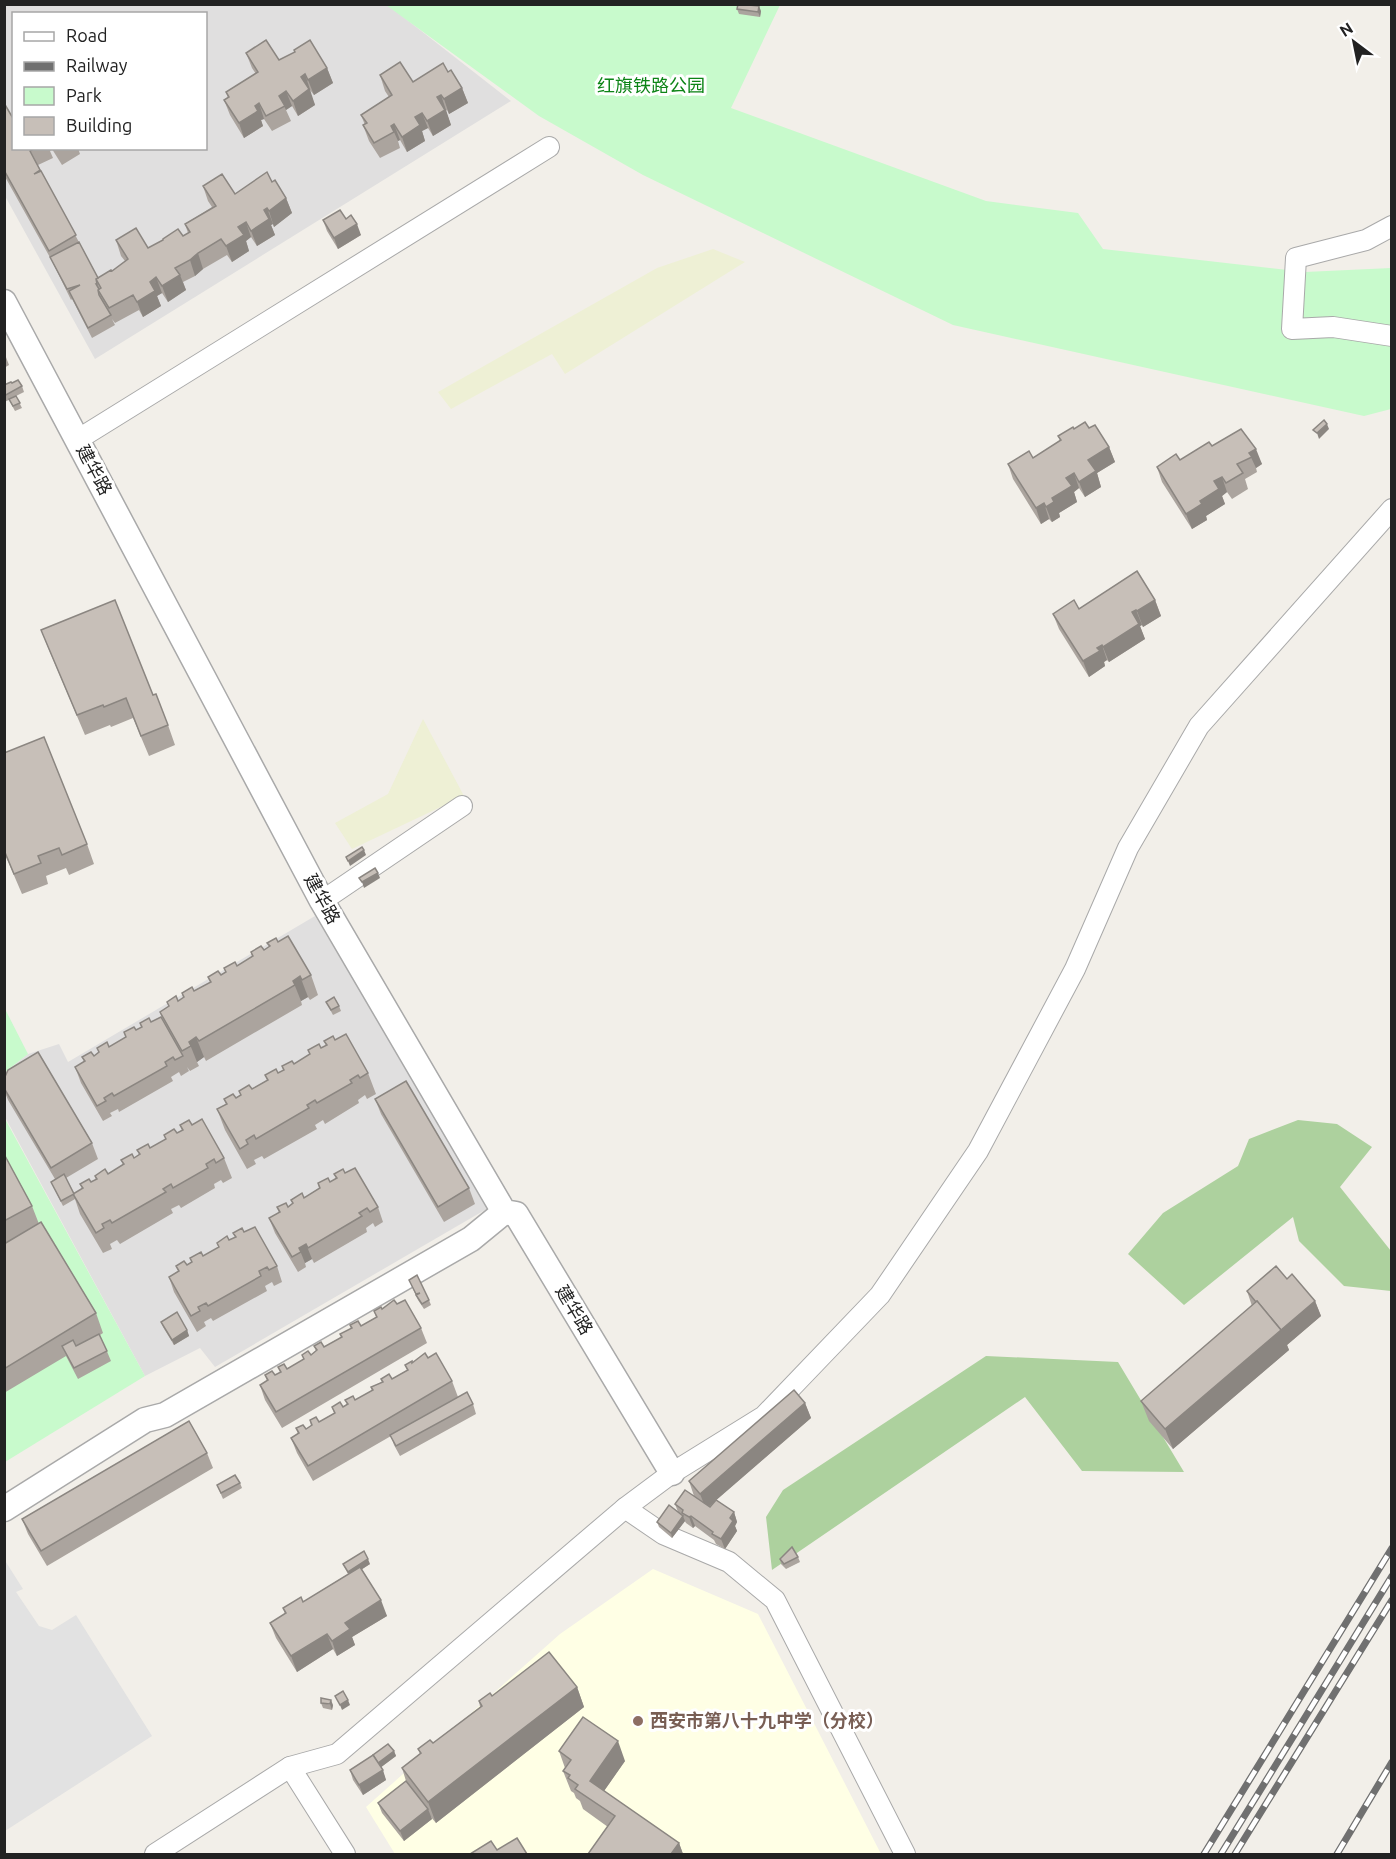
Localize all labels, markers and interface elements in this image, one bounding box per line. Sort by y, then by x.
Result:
legend [12,12,207,150]
north arrow [1324,12,1384,72]
text: N [1336,18,1356,40]
text: Road [66,25,108,45]
text: Railway [66,55,128,75]
park label: 红旗铁路公园 [597,75,705,95]
text: Park [66,85,102,105]
text: Building [66,115,132,135]
street label: 建华路 [73,441,116,498]
street label: 建华路 [301,870,345,927]
street label: 建华路 [552,1281,597,1338]
place label: 西安市第八十九中学（分校） [650,1710,884,1730]
marker: 西安市第八十九中学（分校） [631,1714,645,1728]

